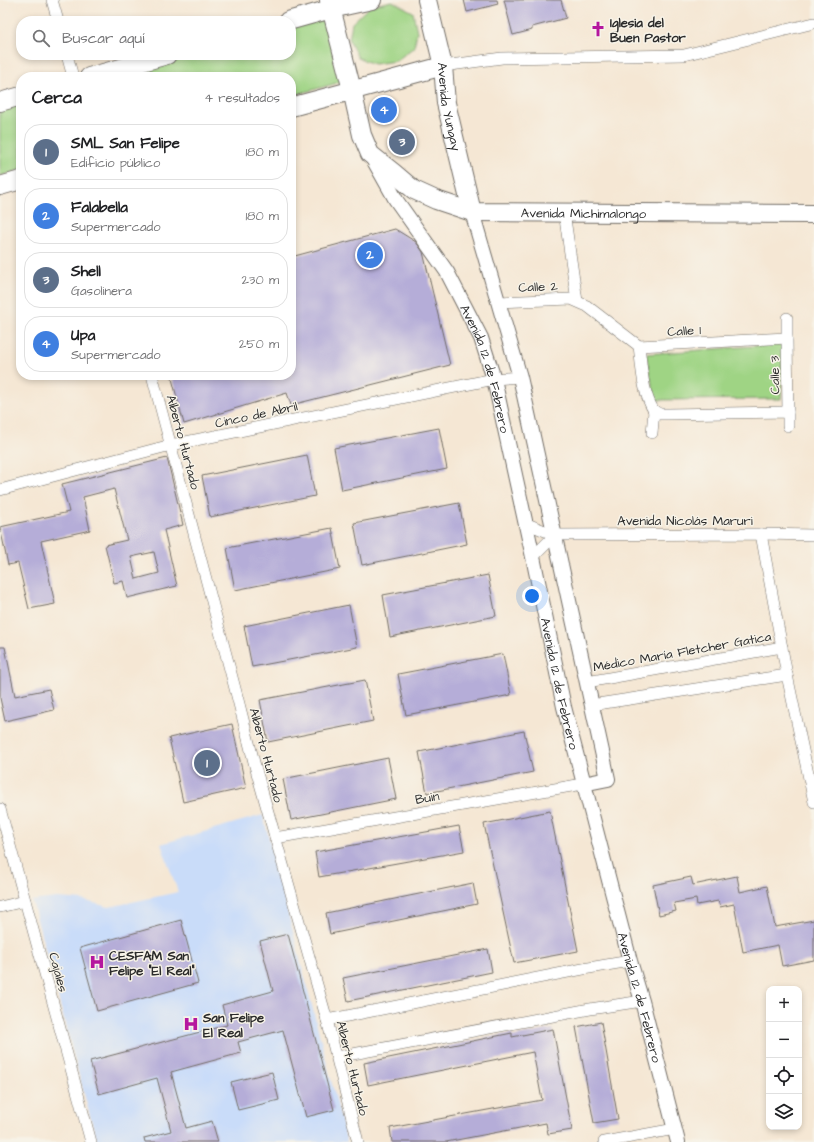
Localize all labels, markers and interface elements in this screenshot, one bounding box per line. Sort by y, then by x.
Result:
place label: Iglesia del Buen Pastor [610,14,687,47]
search box [16,16,296,60]
church icon: Iglesia del Buen Pastor [589,20,607,38]
icon: search [30,27,52,49]
text: Buscar aquí [62,28,144,49]
street label: Avenida Yungay [433,62,465,153]
text: Cerca [32,86,82,110]
text: 4 resultados [204,89,280,107]
pin: 4 [371,95,397,125]
pin: 3 [389,127,415,157]
text: SML San Felipe [71,133,180,154]
text: 1 [45,143,47,161]
text: 180 m [245,143,279,161]
text: Edificio público [71,154,160,172]
text: Falabella [71,197,128,218]
street label: Avenida Michimalongo [521,204,647,224]
text: 2 [42,207,50,225]
text: 180 m [245,207,279,225]
text: Supermercado [71,218,161,236]
pin: 2 [357,240,383,270]
text: Shell [71,261,101,282]
text: 3 [43,271,49,289]
text: 230 m [241,271,279,289]
street label: Calle 2 [518,277,559,297]
text: Gasolinera [71,282,132,300]
street label: Avenida 12 de Febrero [455,302,514,435]
street label: Calle 1 [667,321,702,341]
text: Upa [71,325,95,346]
text: 4 [42,335,50,353]
text: 250 m [239,335,279,353]
text: Supermercado [71,346,161,364]
street label: Calle 3 [766,355,784,395]
street label: Alberto Hurtado [162,393,204,492]
street label: Cinco de Abril [213,397,299,433]
street label: Avenida Nicolás Maruri [617,512,753,530]
your location [522,586,542,606]
street label: Avenida 12 de Febrero [536,616,583,752]
street label: Médico María Fletcher Gatica [592,627,773,677]
street label: Alberto Hurtado [245,706,287,805]
pin: 1 [194,748,220,778]
street label: Buin [414,787,441,809]
street label: Avenida 12 de Febrero [613,930,666,1065]
place label: CESFAM San Felipe "El Real" [109,947,195,981]
street label: Cajales [44,950,72,995]
hospital icon: CESFAM San Felipe "El Real" [88,953,106,971]
map controls [766,986,802,1130]
button: + [766,986,802,1022]
place label: San Felipe El Real [202,1009,264,1042]
hospital icon: San Felipe El Real [182,1015,200,1033]
street label: Alberto Hurtado [332,1019,373,1118]
button: − [766,1022,802,1058]
button: locate [766,1058,802,1094]
button: layers [766,1094,802,1130]

